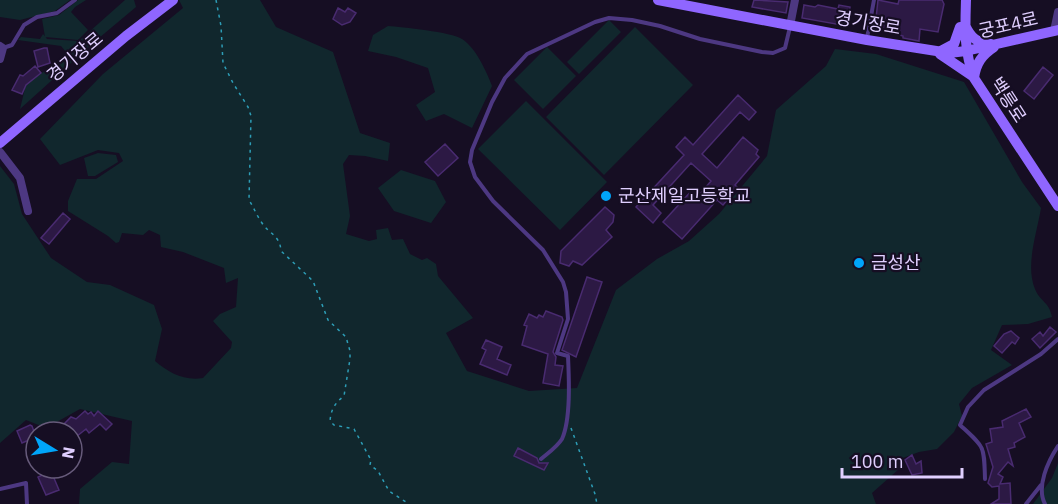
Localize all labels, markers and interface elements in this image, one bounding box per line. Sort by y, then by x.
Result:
street label: 경기장로 [833,5,903,40]
street label: 궁포4로 [976,7,1040,43]
street label: 경기장로 [42,27,107,87]
street label: 백릉로 [985,73,1032,127]
place label: 군산제일고등학교 [618,184,750,207]
marker: 군산제일고등학교 [599,189,613,203]
place label: 금성산 [871,251,921,274]
marker: 금성산 [852,256,866,270]
north arrow [24,420,84,480]
scale bar [842,441,962,479]
text: N [58,445,80,460]
text: 100 m [851,450,903,473]

